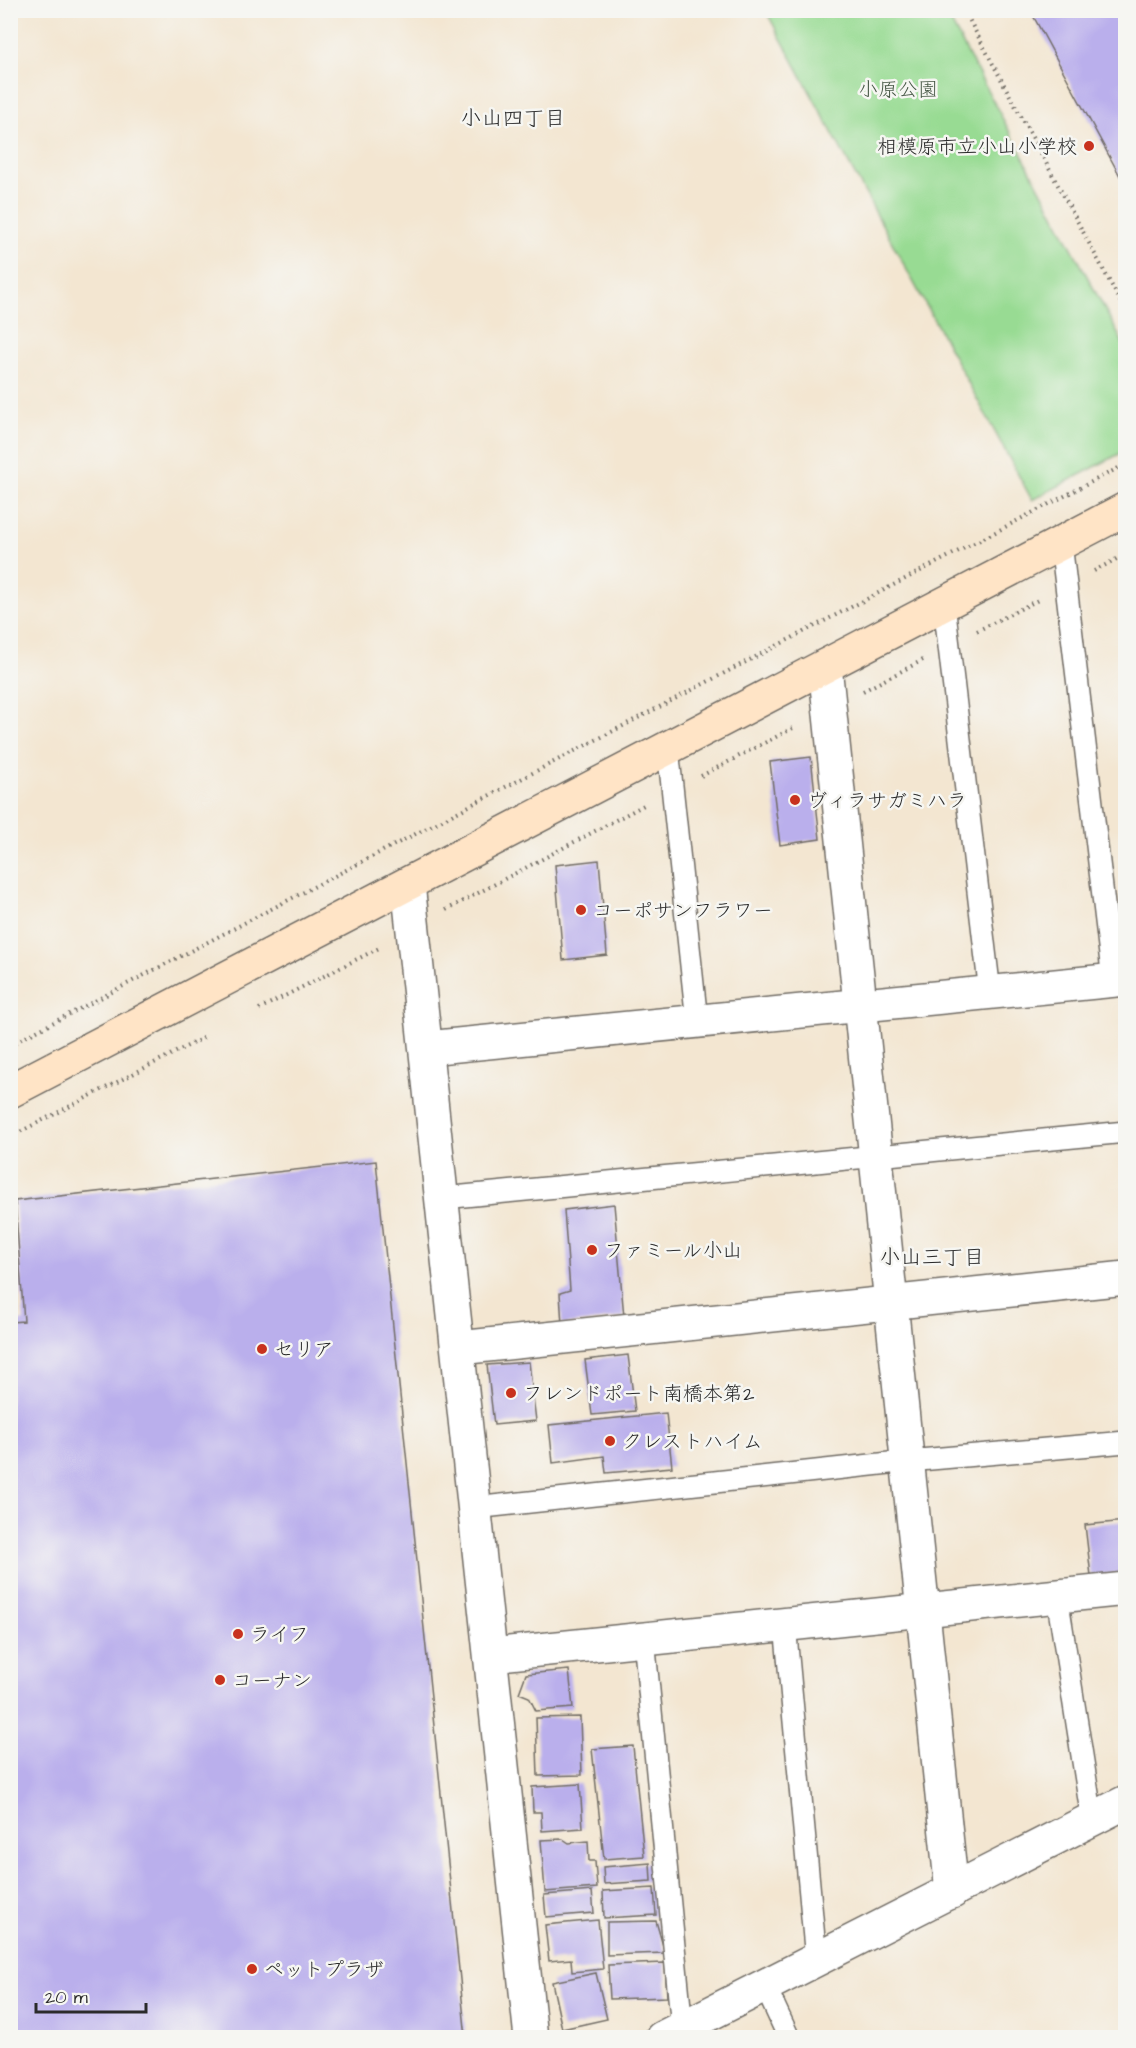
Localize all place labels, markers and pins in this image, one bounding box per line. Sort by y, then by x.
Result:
place label: 相模原市立小山小学校 [877,133,1077,161]
marker: 相模原市立小山小学校 [1082,139,1096,153]
place label: ヴィラサガミハラ [807,787,967,815]
marker: ヴィラサガミハラ [788,793,802,807]
place label: コーポサンフラワー [593,897,773,925]
marker: コーポサンフラワー [574,903,588,917]
place label: ファミール小山 [604,1237,742,1265]
marker: ファミール小山 [585,1243,599,1257]
place label: セリア [274,1336,334,1364]
marker: セリア [255,1342,269,1356]
place label: フレンドポート南橋本第2 [523,1380,755,1408]
marker: フレンドポート南橋本第2 [504,1386,518,1400]
place label: クレストハイム [622,1428,763,1456]
marker: クレストハイム [603,1434,617,1448]
place label: ライフ [250,1621,309,1649]
marker: ライフ [231,1627,245,1641]
place label: コーナン [232,1667,312,1695]
marker: コーナン [213,1673,227,1687]
place label: ペットプラザ [264,1956,384,1984]
marker: ペットプラザ [245,1962,259,1976]

